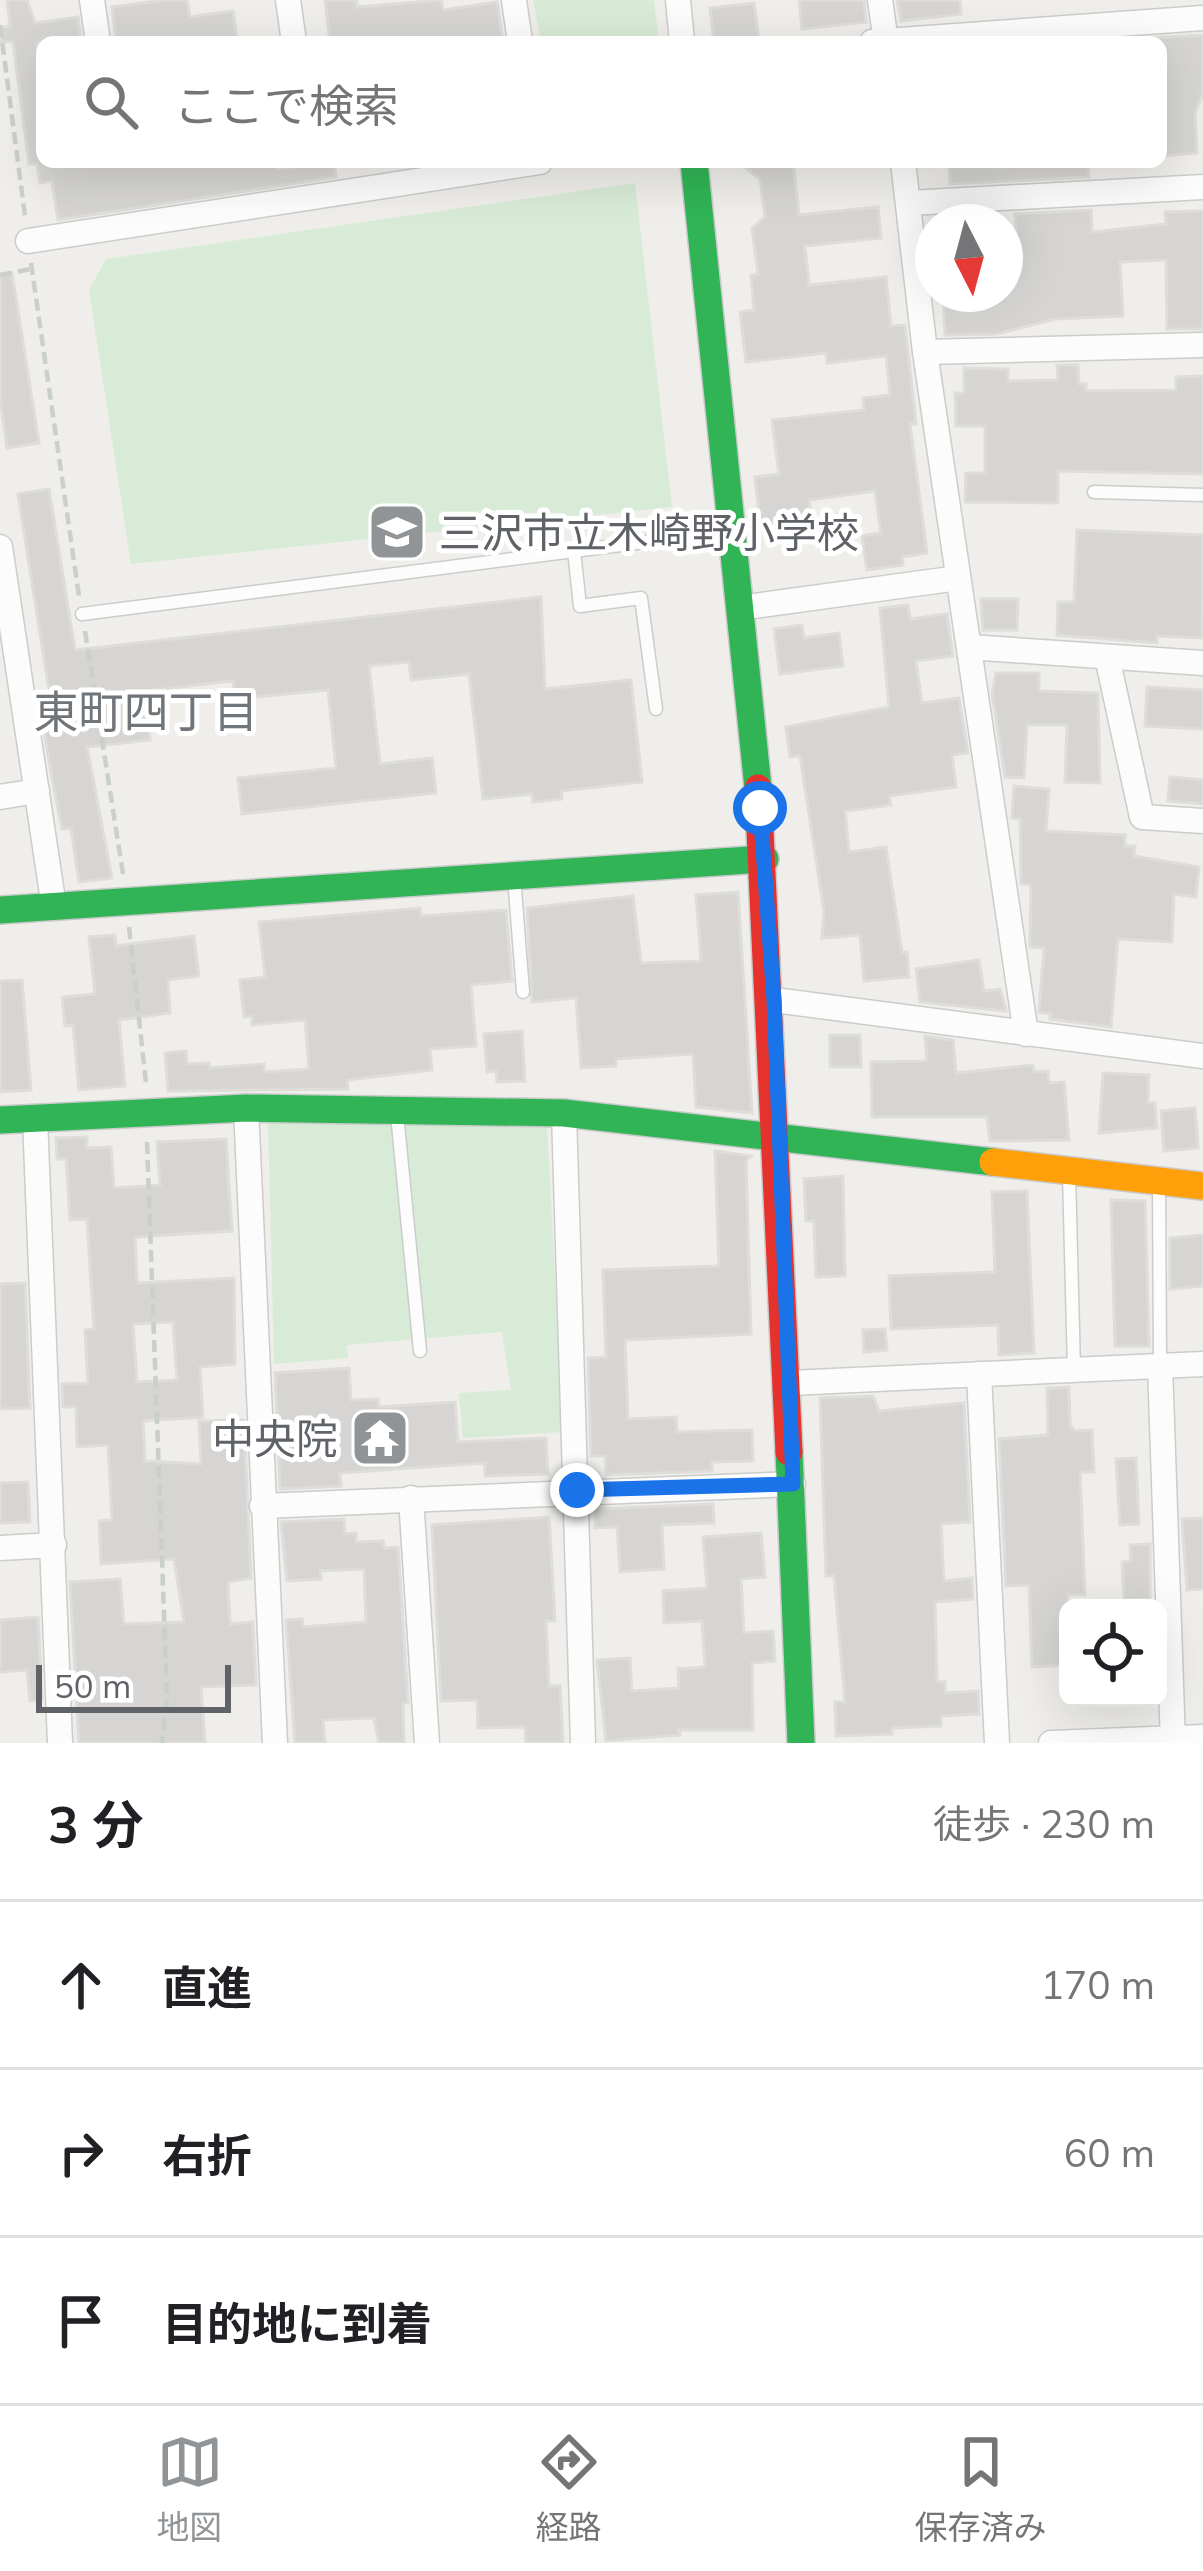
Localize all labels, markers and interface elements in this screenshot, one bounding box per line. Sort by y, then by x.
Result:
search box [36,36,1167,168]
icon: search [78,69,144,135]
text: ここで検索 [174,77,399,133]
north arrow [915,204,1023,312]
school or university icon: 三沢市立木崎野小学校 [366,501,428,563]
place label: 三沢市立木崎野小学校 [439,506,859,559]
district label: 東町四丁目 [33,683,259,739]
route start [733,781,787,835]
temple icon: 中央院 [349,1407,411,1469]
place label: 中央院 [212,1412,338,1465]
route end [550,1463,604,1517]
map controls [1059,1599,1167,1707]
button: locate [1059,1599,1167,1707]
scale bar [36,1659,231,1712]
text: 50 m [54,1665,131,1706]
text: 3 分 [48,1792,144,1856]
text: 徒歩 · 230 m [933,1799,1155,1848]
icon: ahead [48,1952,114,2018]
text: 直進 [162,1959,252,2015]
text: 170 m [1040,1960,1155,2009]
icon: right [48,2120,114,2186]
text: 右折 [162,2127,252,2183]
text: 60 m [1064,2128,1155,2177]
icon: arrive [48,2288,114,2354]
text: 目的地に到着 [162,2295,432,2351]
tab: 地図 [157,2429,223,2549]
tab: 経路 [536,2429,602,2549]
tab: 保存済み [915,2429,1047,2549]

